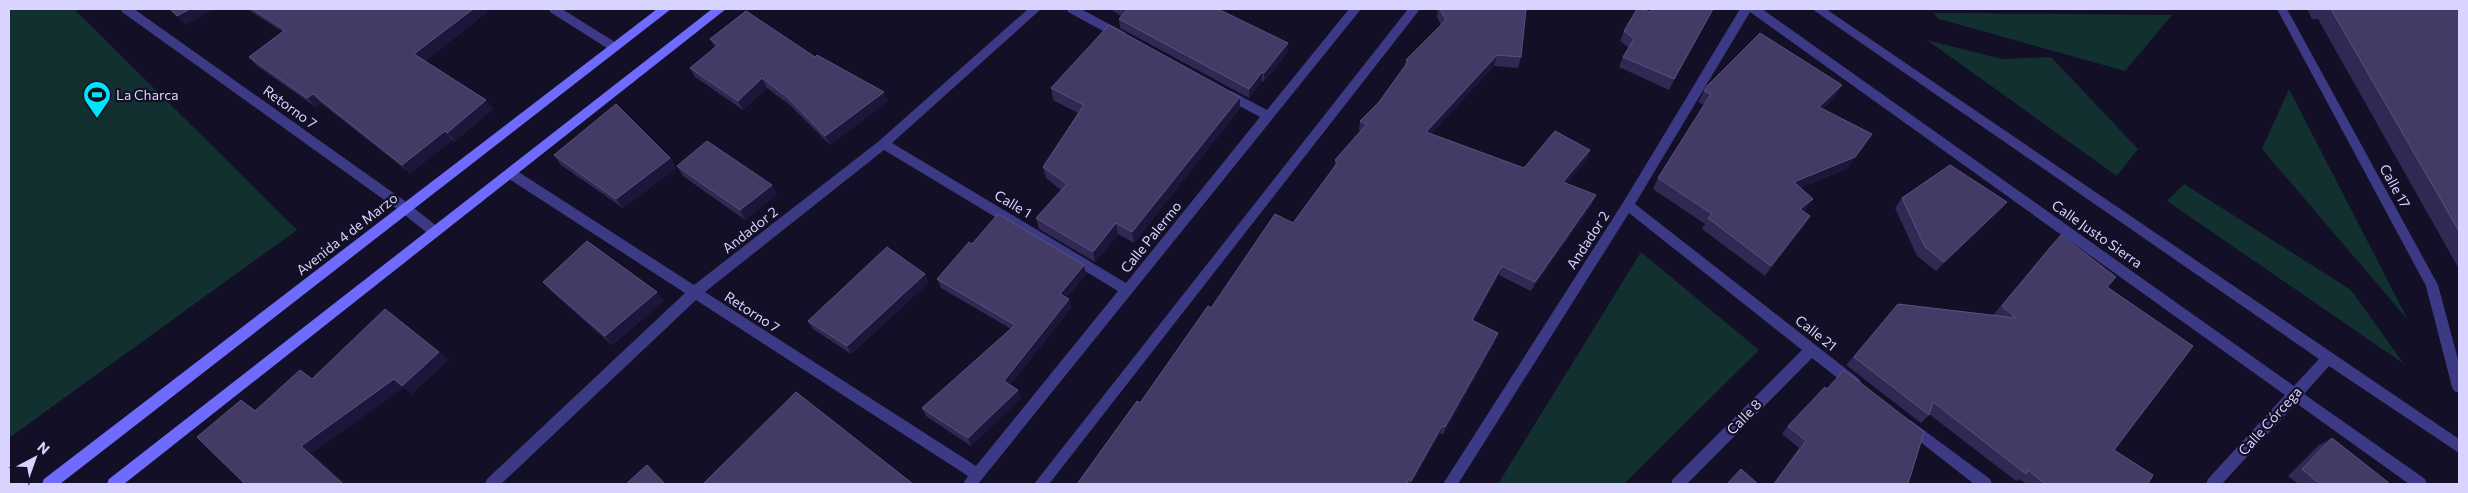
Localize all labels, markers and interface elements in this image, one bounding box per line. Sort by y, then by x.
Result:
sports icon: La Charca [82,80,112,119]
street label: Retorno 7 [260,81,320,132]
place label: La Charca [116,86,179,103]
street label: Calle 17 [2376,161,2414,211]
street label: Calle 1 [992,186,1035,221]
street label: Avenida 4 de Marzo [293,189,401,278]
street label: Calle Justo Sierra [2049,196,2146,271]
street label: Calle Palermo [1117,197,1185,276]
street label: Andador 2 [719,203,781,256]
street label: Andador 2 [1563,207,1613,272]
street label: Retorno 7 [722,287,783,336]
street label: Calle 21 [1792,311,1840,354]
street label: Calle Córcega [2234,383,2305,458]
street label: Calle 8 [1723,395,1765,438]
north arrow [10,433,60,483]
text: N [34,438,53,458]

